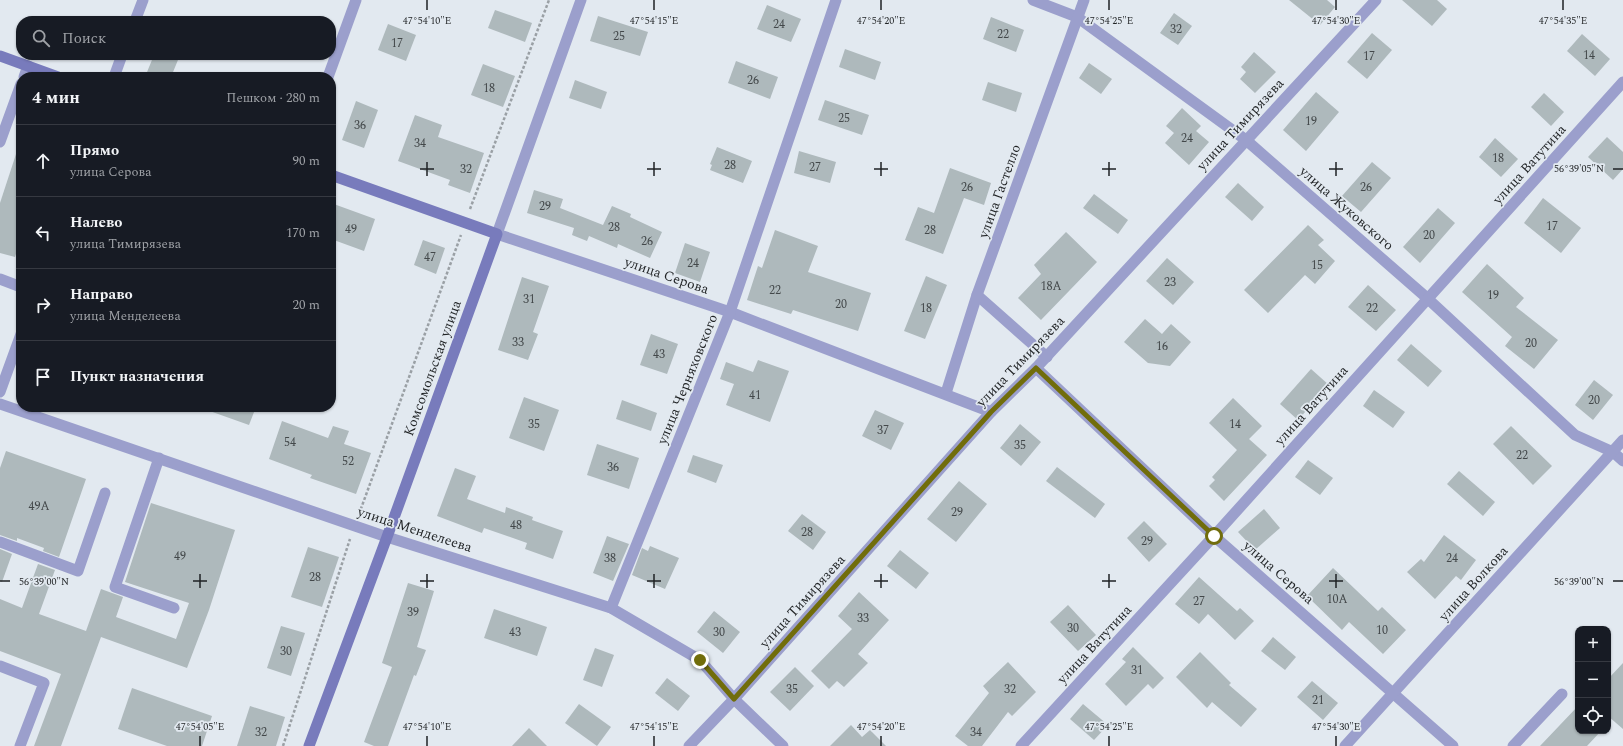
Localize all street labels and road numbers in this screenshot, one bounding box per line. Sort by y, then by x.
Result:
street label: улица Тимирязева [1191,73,1289,176]
street label: улица Ватутина [1487,120,1571,210]
street label: улица Гастелло [972,141,1026,242]
street label: улица Жуковского [1294,161,1399,255]
street label: улица Серова [621,251,712,300]
street label: Комсомольская улица [398,297,467,439]
street label: улица Черняховского [651,311,723,449]
street label: улица Тимирязева [971,311,1070,412]
street label: улица Ватутина [1269,361,1353,451]
street label: улица Менделеева [354,501,475,558]
street label: улица Серова [1238,535,1319,609]
street label: улица Волкова [1433,541,1513,626]
street label: улица Тимирязева [754,550,850,654]
street label: улица Ватутина [1051,600,1137,689]

